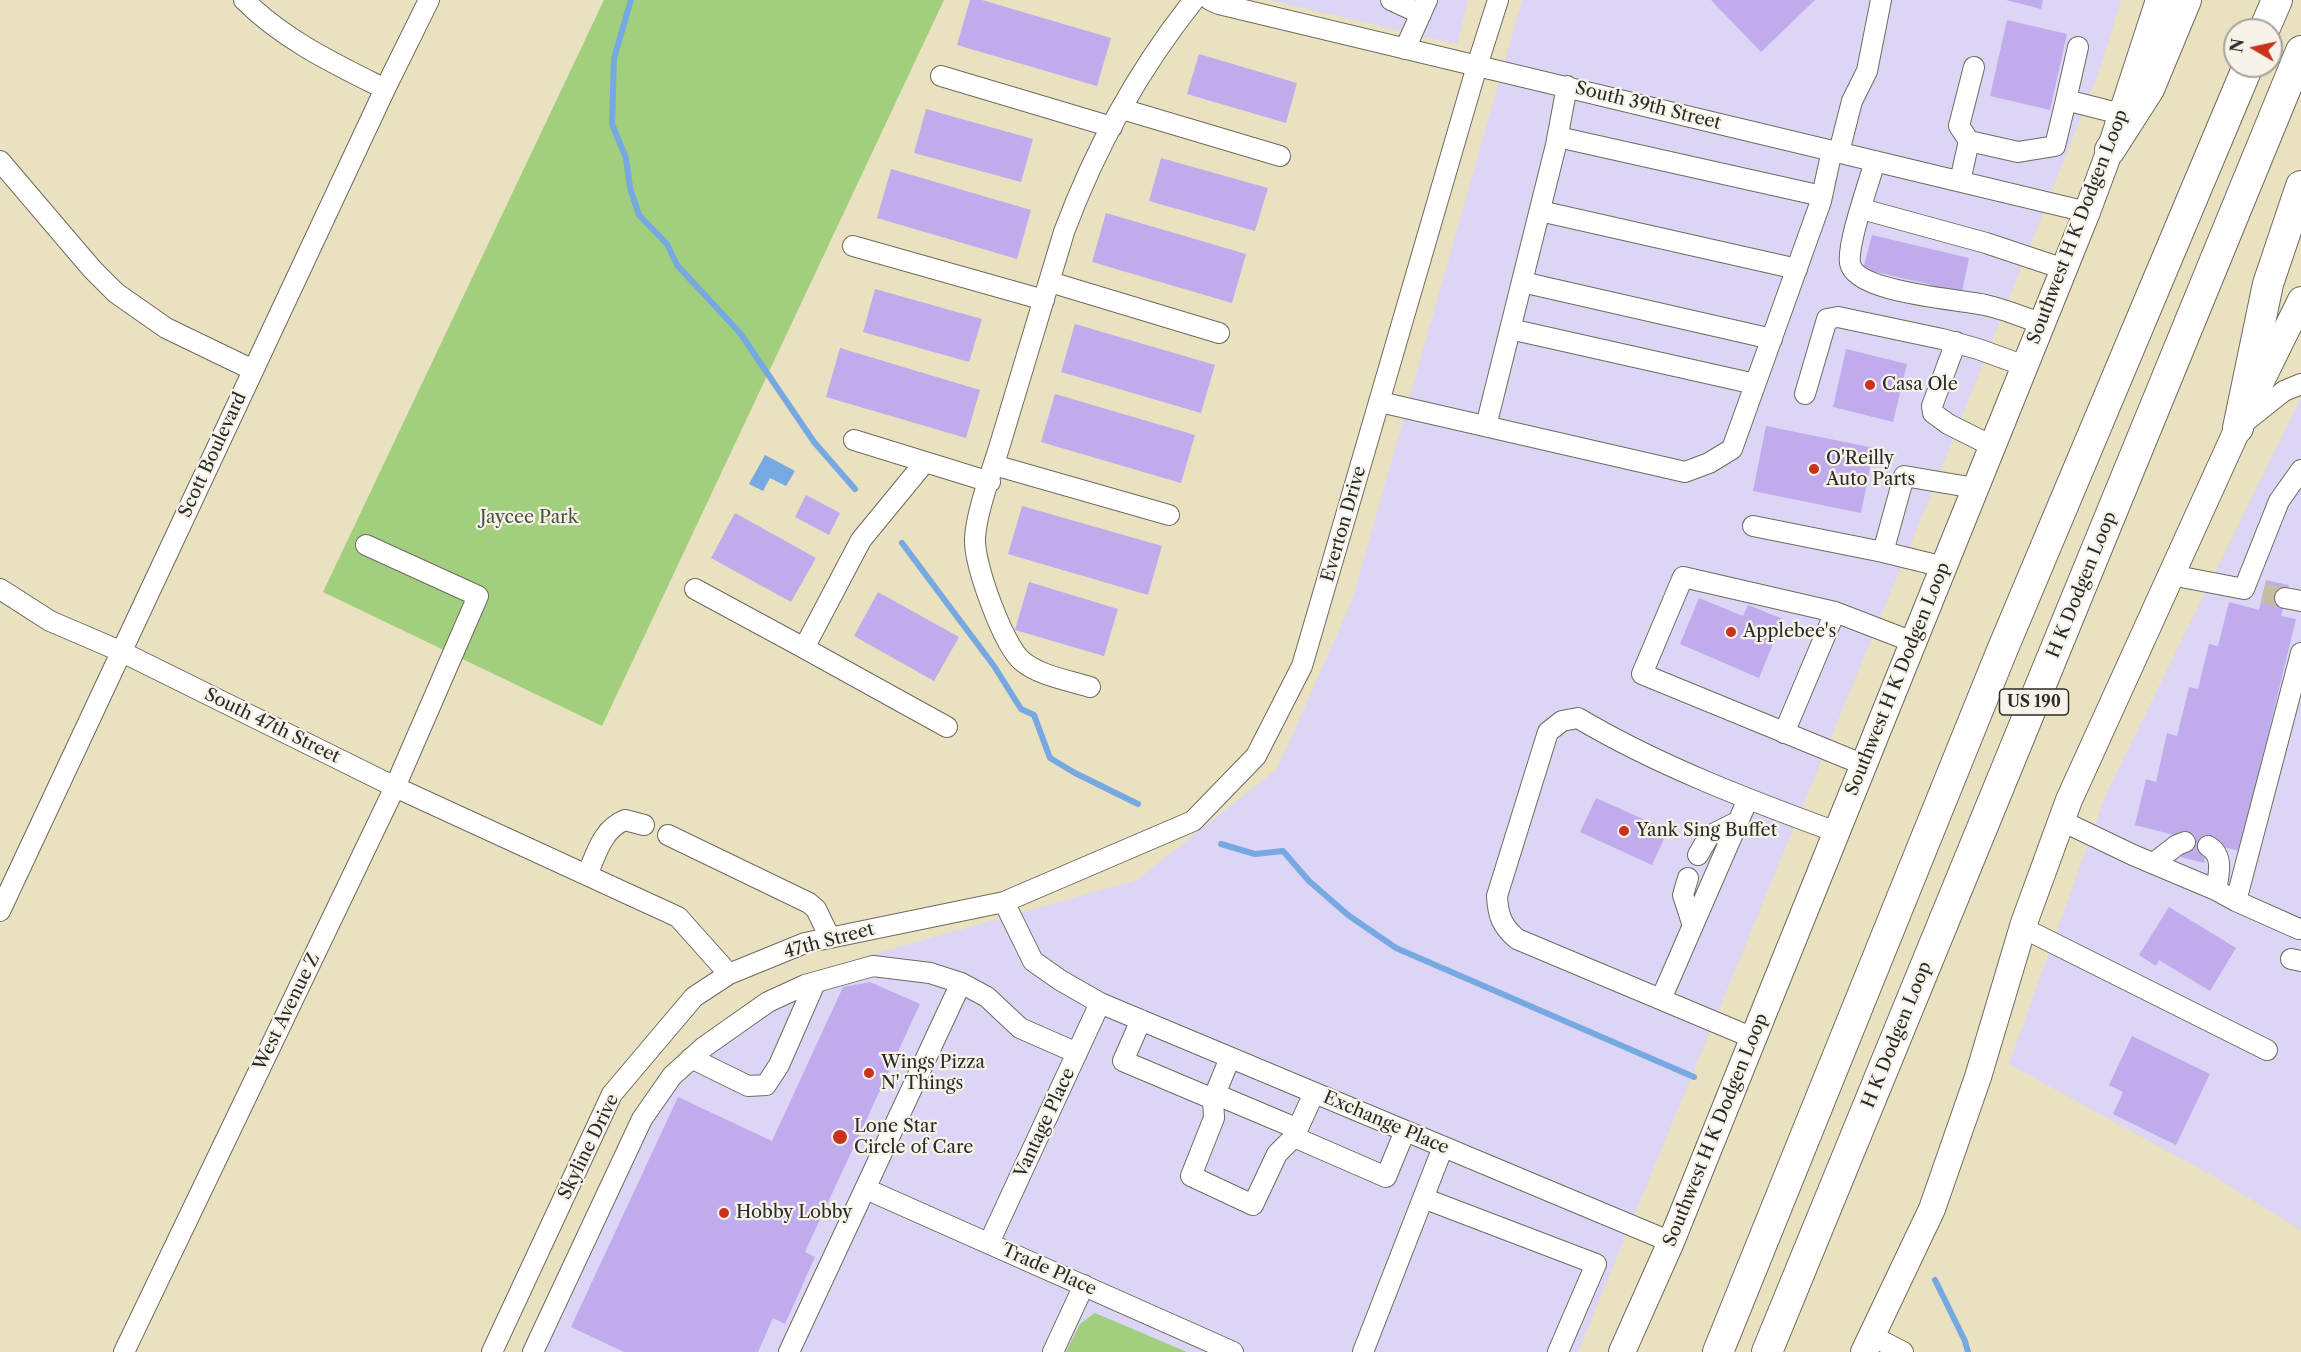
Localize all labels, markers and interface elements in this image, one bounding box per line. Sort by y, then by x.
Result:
north arrow [2223,18,2283,78]
text: N [2226,37,2248,54]
street label: South 39th Street [1573,77,1723,135]
street label: Southwest H K Dodgen Loop [2023,107,2133,347]
place label: Casa Ole [1882,374,1958,396]
marker: Casa Ole [1863,378,1877,392]
street label: Scott Boulevard [175,389,251,521]
place label: O'Reilly Auto Parts [1826,448,1915,490]
marker: O'Reilly Auto Parts [1807,462,1821,476]
street label: Everton Drive [1317,464,1371,584]
park label: Jaycee Park [480,507,578,529]
street label: H K Dodgen Loop [2043,509,2121,661]
street label: Southwest H K Dodgen Loop [1841,559,1955,799]
place label: Applebee's [1743,621,1836,643]
marker: Applebee's [1724,625,1738,639]
street label: South 47th Street [201,684,343,768]
road number: US 190 [2000,689,2068,715]
place label: Yank Sing Buffet [1636,820,1777,842]
marker: Yank Sing Buffet [1617,824,1631,838]
street label: 47th Street [781,919,877,963]
street label: West Avenue Z [249,950,325,1074]
street label: H K Dodgen Loop [1858,959,1936,1111]
street label: Southwest H K Dodgen Loop [1659,1010,1773,1250]
place label: Wings Pizza N' Things [881,1052,985,1094]
street label: Vantage Place [1010,1065,1080,1181]
marker: Wings Pizza N' Things [862,1066,876,1080]
street label: Exchange Place [1320,1087,1452,1159]
street label: Skyline Drive [554,1091,624,1203]
place label: Lone Star Circle of Care [854,1116,973,1158]
marker: Lone Star Circle of Care [831,1128,849,1146]
place label: Hobby Lobby [736,1202,852,1224]
marker: Hobby Lobby [717,1206,731,1220]
street label: Trade Place [998,1239,1100,1301]

